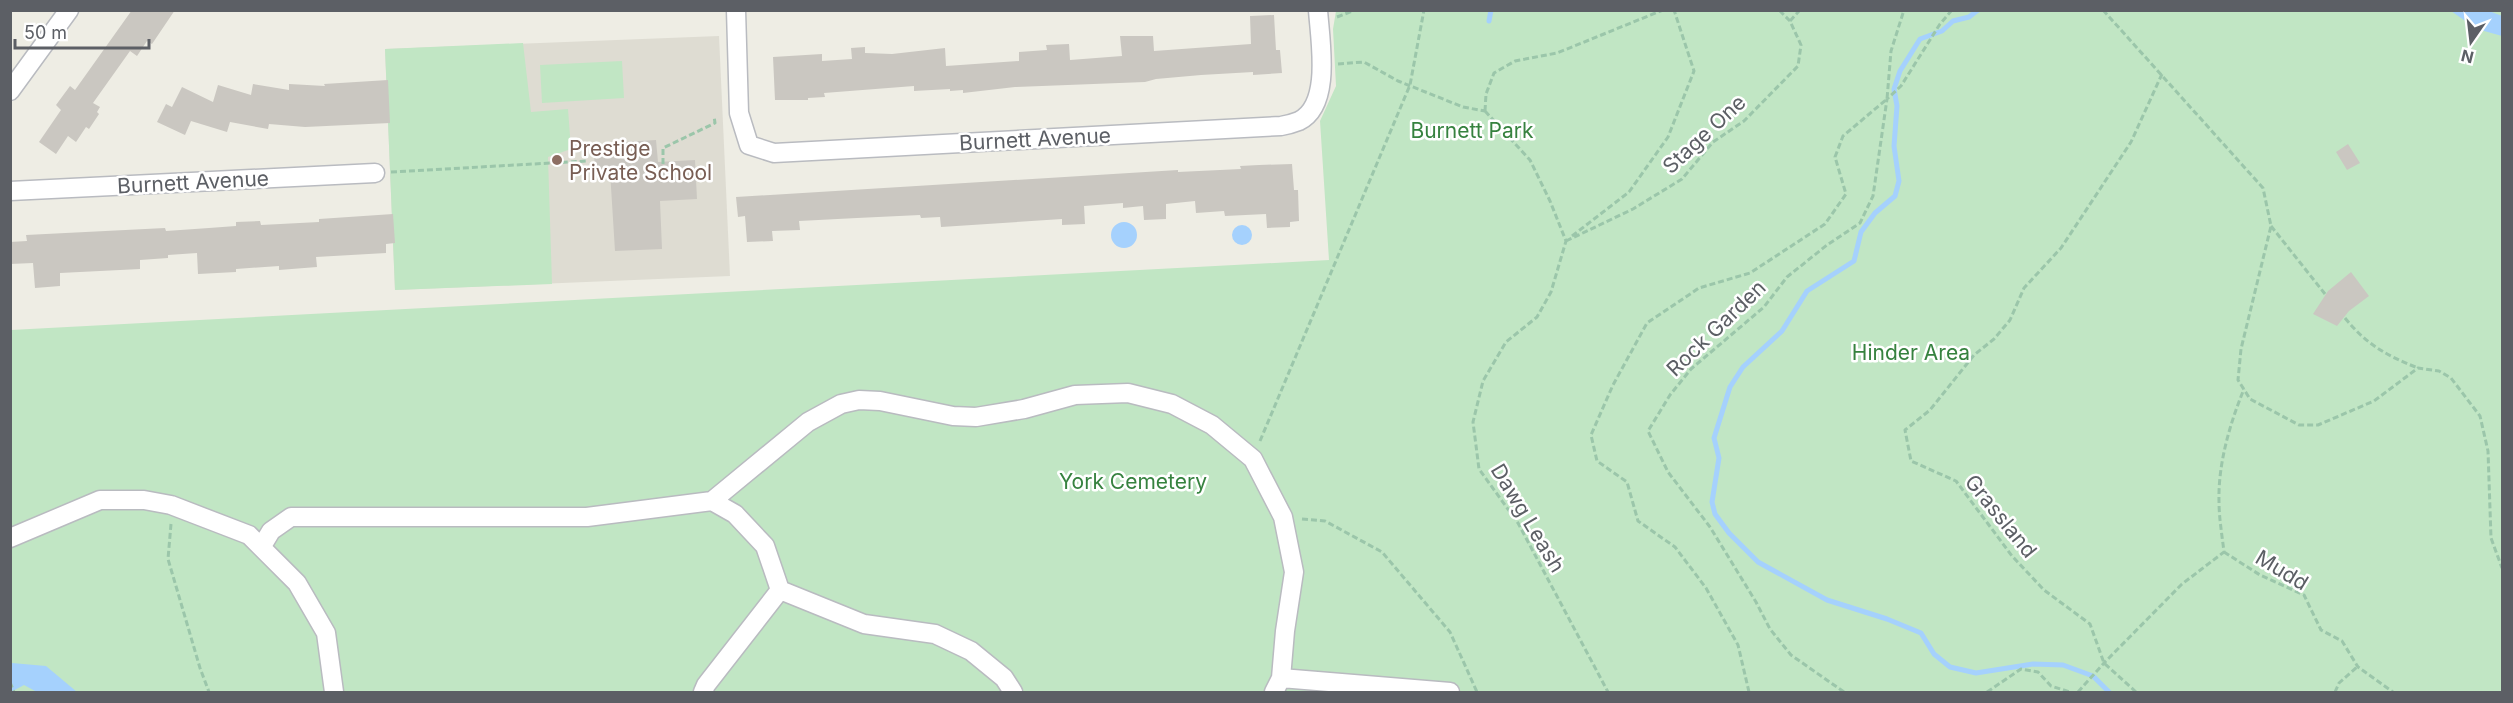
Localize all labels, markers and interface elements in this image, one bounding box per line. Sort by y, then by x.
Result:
scale bar [15,12,148,50]
north arrow [2441,12,2501,72]
text: 50 m [24,22,67,43]
text: N [2459,45,2476,68]
street label: Stage One [1657,89,1751,179]
park label: Burnett Park [1410,118,1534,143]
street label: Burnett Avenue [958,123,1112,155]
place label: Prestige Private School [569,136,712,185]
marker: Prestige Private School [550,153,564,167]
street label: Burnett Avenue [116,166,270,198]
street label: Rock Garden [1661,275,1771,381]
park label: Hinder Area [1852,340,1970,365]
street label: Dawg Leash [1486,459,1570,577]
park label: York Cemetery [1059,469,1207,494]
street label: Grassland [1960,469,2042,563]
street label: Mudd [2251,545,2313,595]

